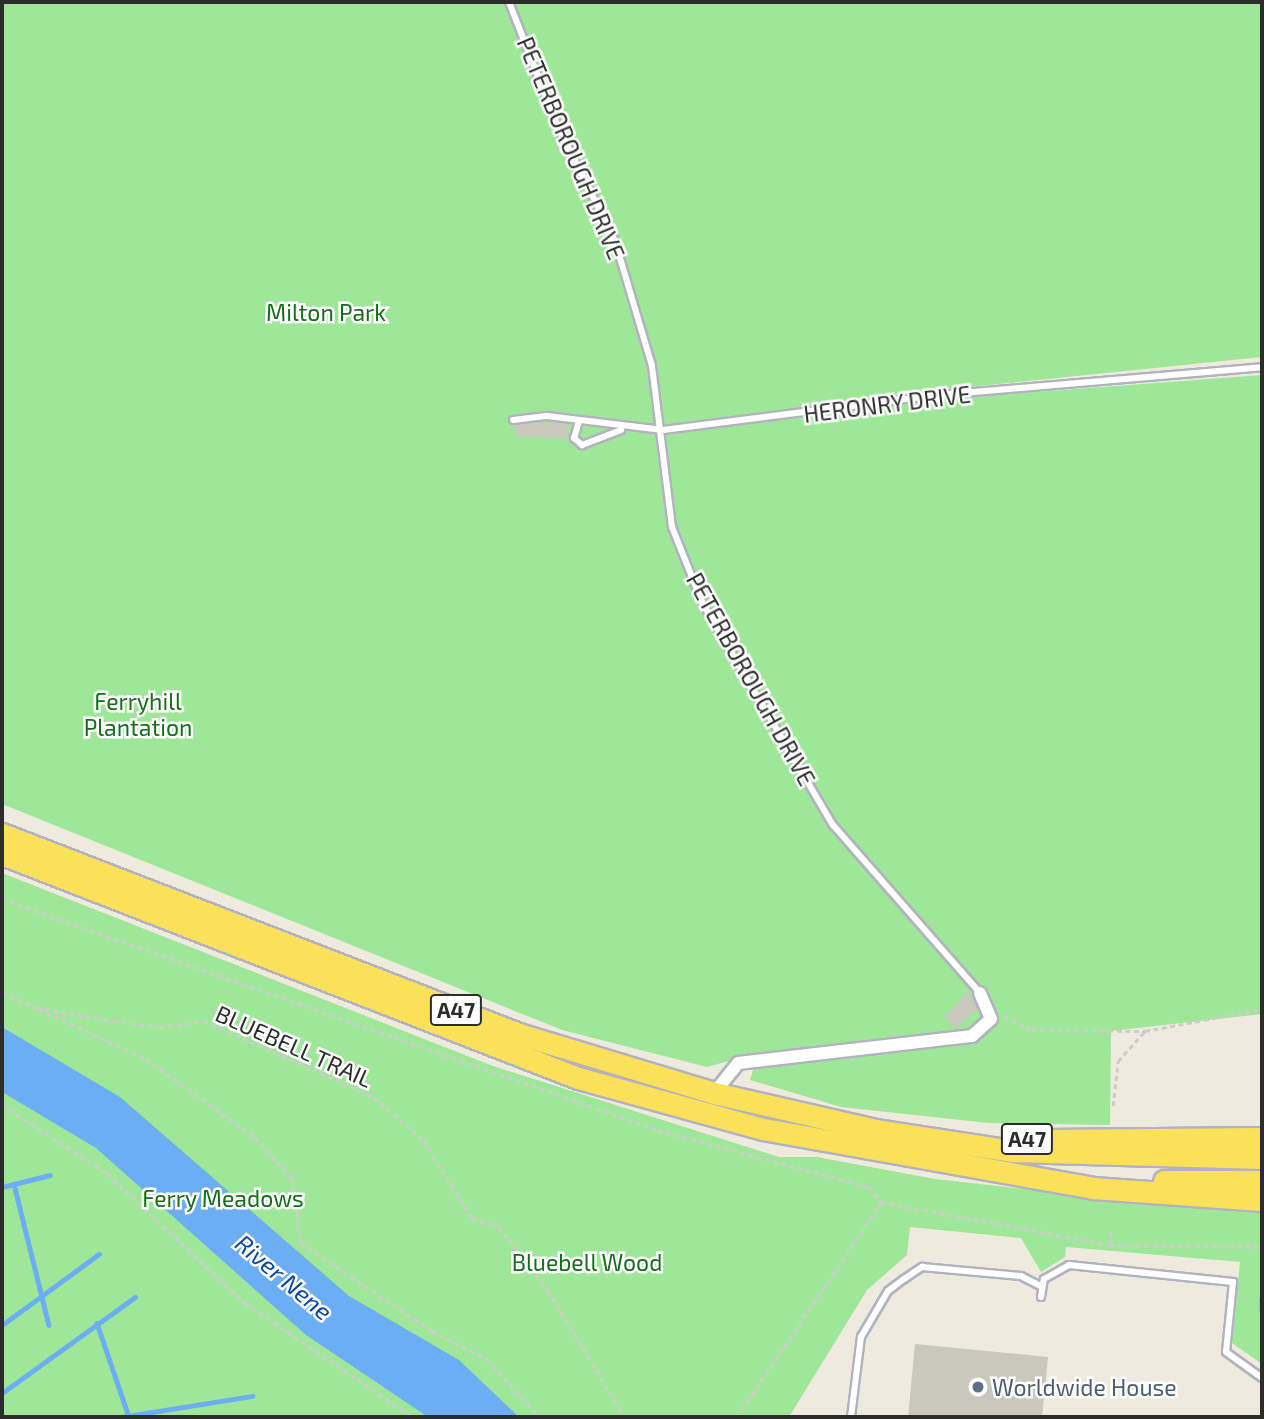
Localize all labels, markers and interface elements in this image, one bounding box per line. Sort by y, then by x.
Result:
street label: PETERBOROUGH DRIVE [512,33,630,263]
park label: Milton Park [266,298,386,326]
street label: HERONRY DRIVE [802,380,972,428]
street label: PETERBOROUGH DRIVE [681,568,821,790]
park label: Ferryhill Plantation [84,687,192,741]
road number: A47 [430,992,482,1028]
street label: BLUEBELL TRAIL [211,999,377,1093]
road number: A47 [1001,1122,1053,1156]
park label: Ferry Meadows [142,1184,304,1212]
water label: River Nene [230,1228,338,1326]
park label: Bluebell Wood [511,1248,663,1276]
place label: Worldwide House [992,1373,1177,1401]
marker: Worldwide House [970,1379,986,1395]

